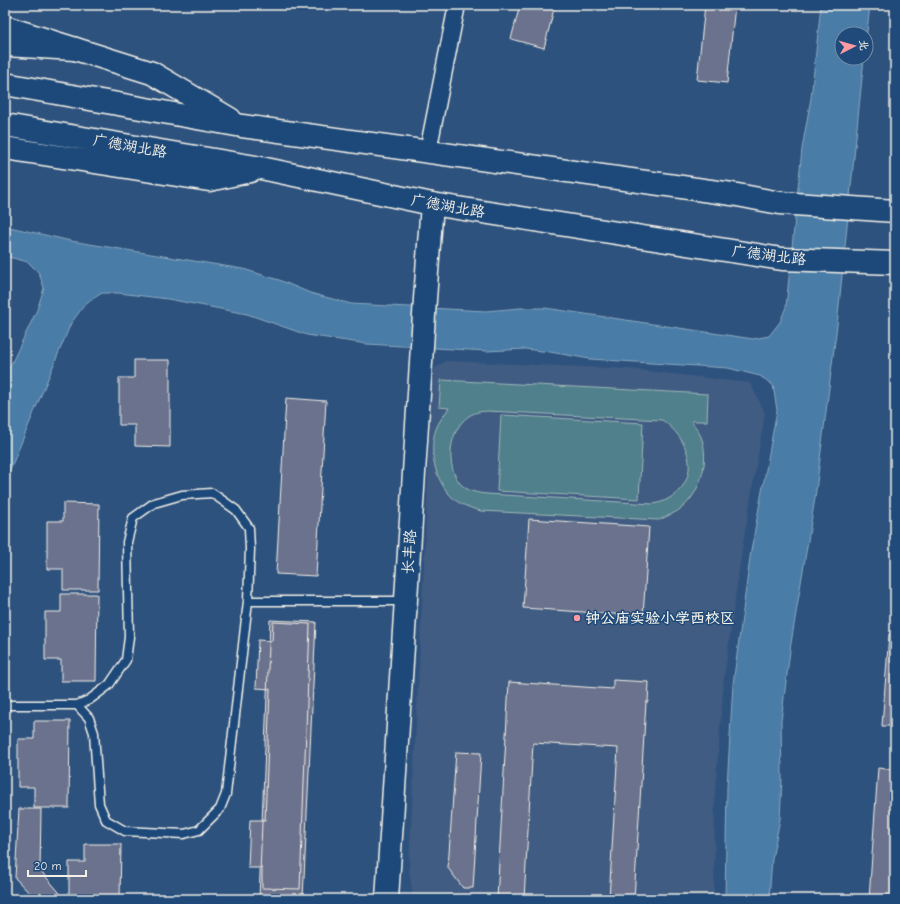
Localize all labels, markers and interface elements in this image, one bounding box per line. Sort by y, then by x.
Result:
north arrow [834,26,874,66]
text: 北 [856,39,870,51]
street label: 广德湖北路 [91,131,169,161]
street label: 广德湖北路 [409,191,487,221]
street label: 广德湖北路 [731,241,807,269]
street label: 长丰路 [398,529,420,575]
place label: 钟公庙实验小学西校区 [585,609,735,627]
marker: 钟公庙实验小学西校区 [572,613,582,623]
scale bar [28,852,86,878]
text: 20 m [34,859,62,873]

